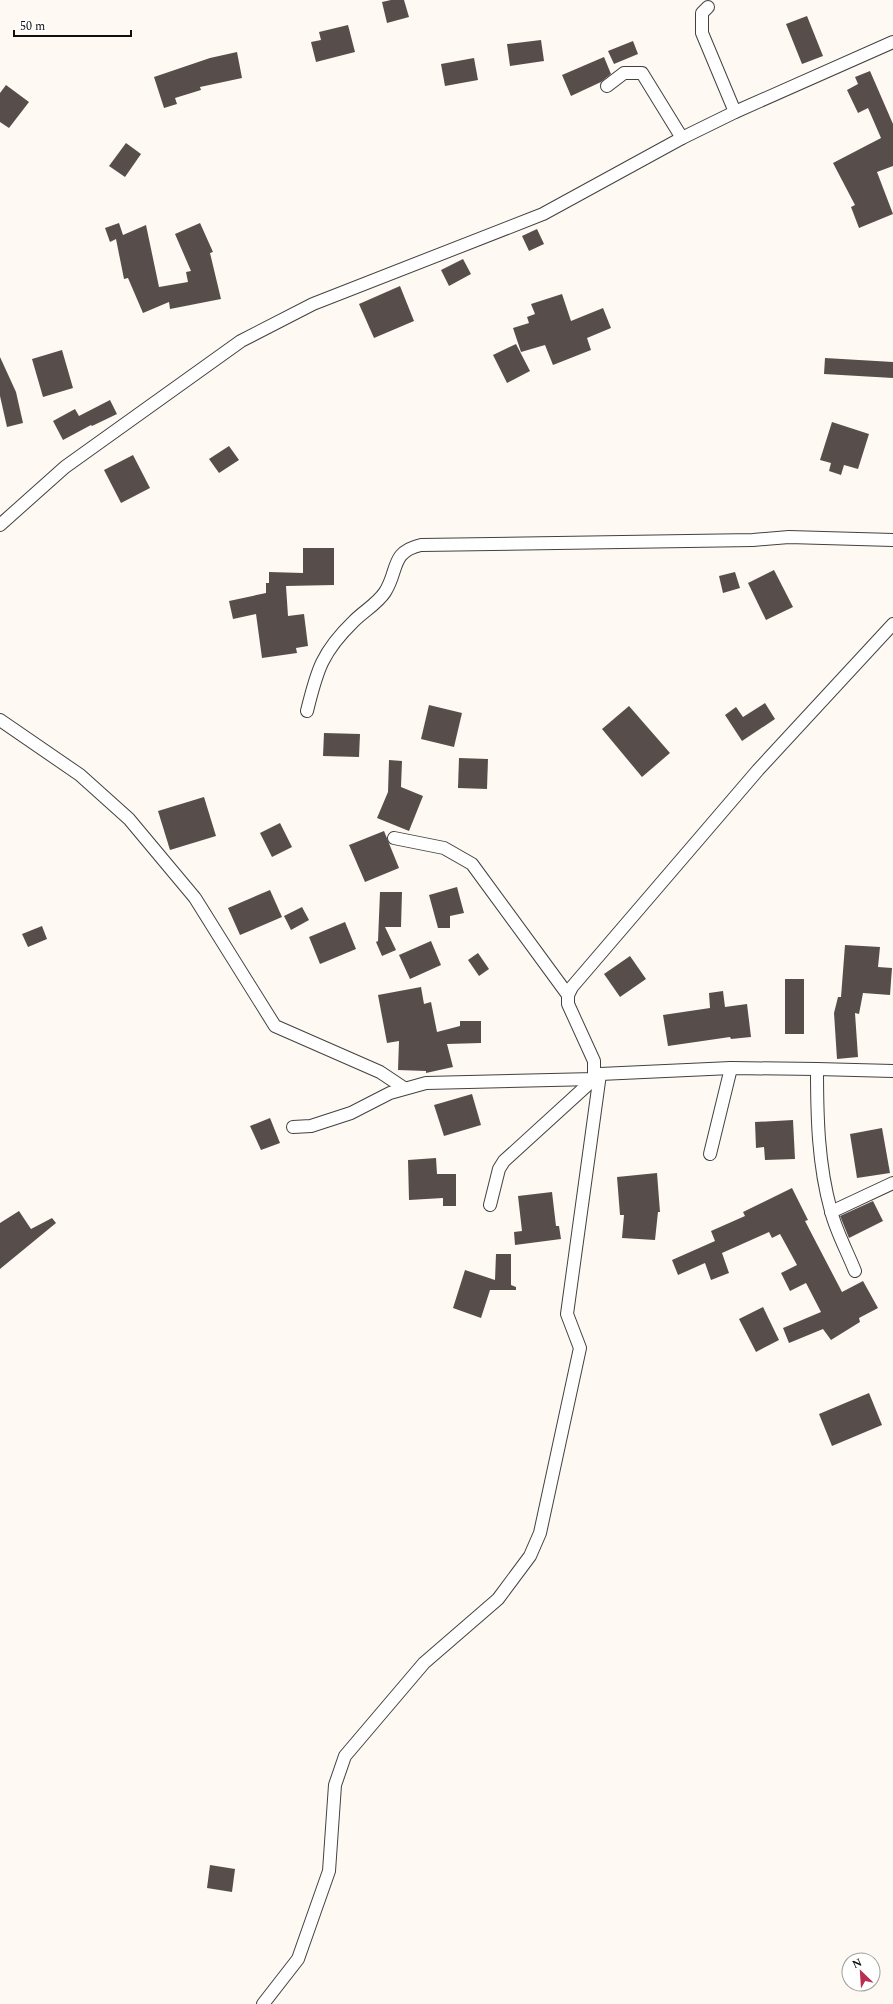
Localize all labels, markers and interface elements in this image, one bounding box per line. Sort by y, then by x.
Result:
scale bar [14,12,131,38]
text: 50 m [20,17,45,36]
north arrow [841,1952,881,1992]
text: N [849,1954,865,1973]

